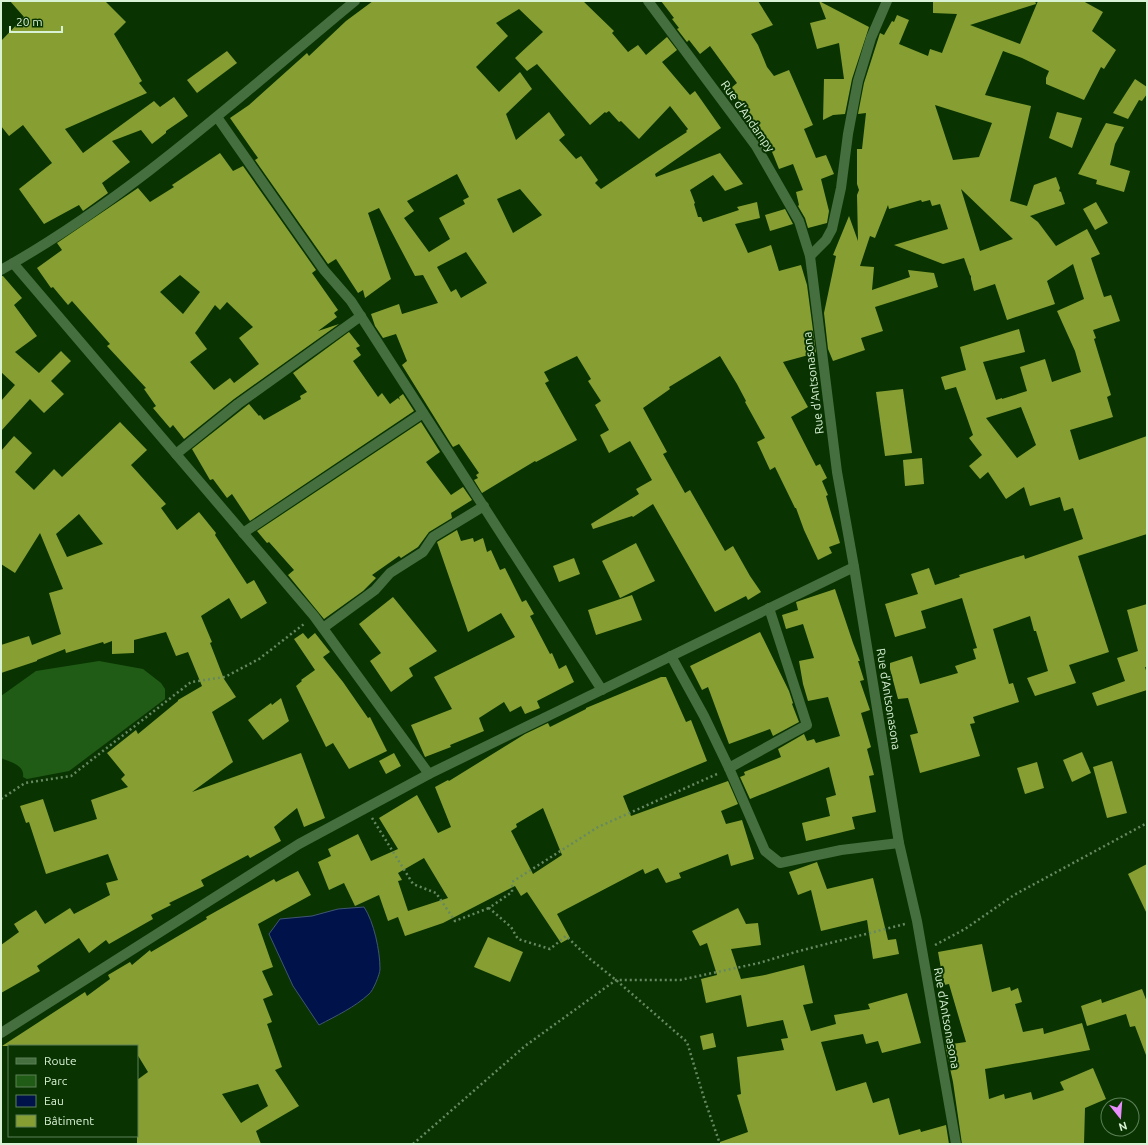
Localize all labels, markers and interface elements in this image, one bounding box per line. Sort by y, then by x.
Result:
scale bar [10,8,62,34]
text: 20 m [16,15,43,28]
street label: Rue d'Andampy [719,78,777,154]
street label: Rue d'Antsonasona [800,331,826,435]
street label: Rue d'Antsonasona [875,647,903,751]
street label: Rue d'Antsonasona [932,966,962,1070]
legend [8,1045,138,1137]
text: Route [44,1054,77,1067]
text: Parc [44,1074,68,1087]
text: Eau [44,1094,64,1107]
north arrow [1100,1097,1140,1137]
text: Bâtiment [44,1114,94,1127]
text: N [1117,1120,1129,1134]

